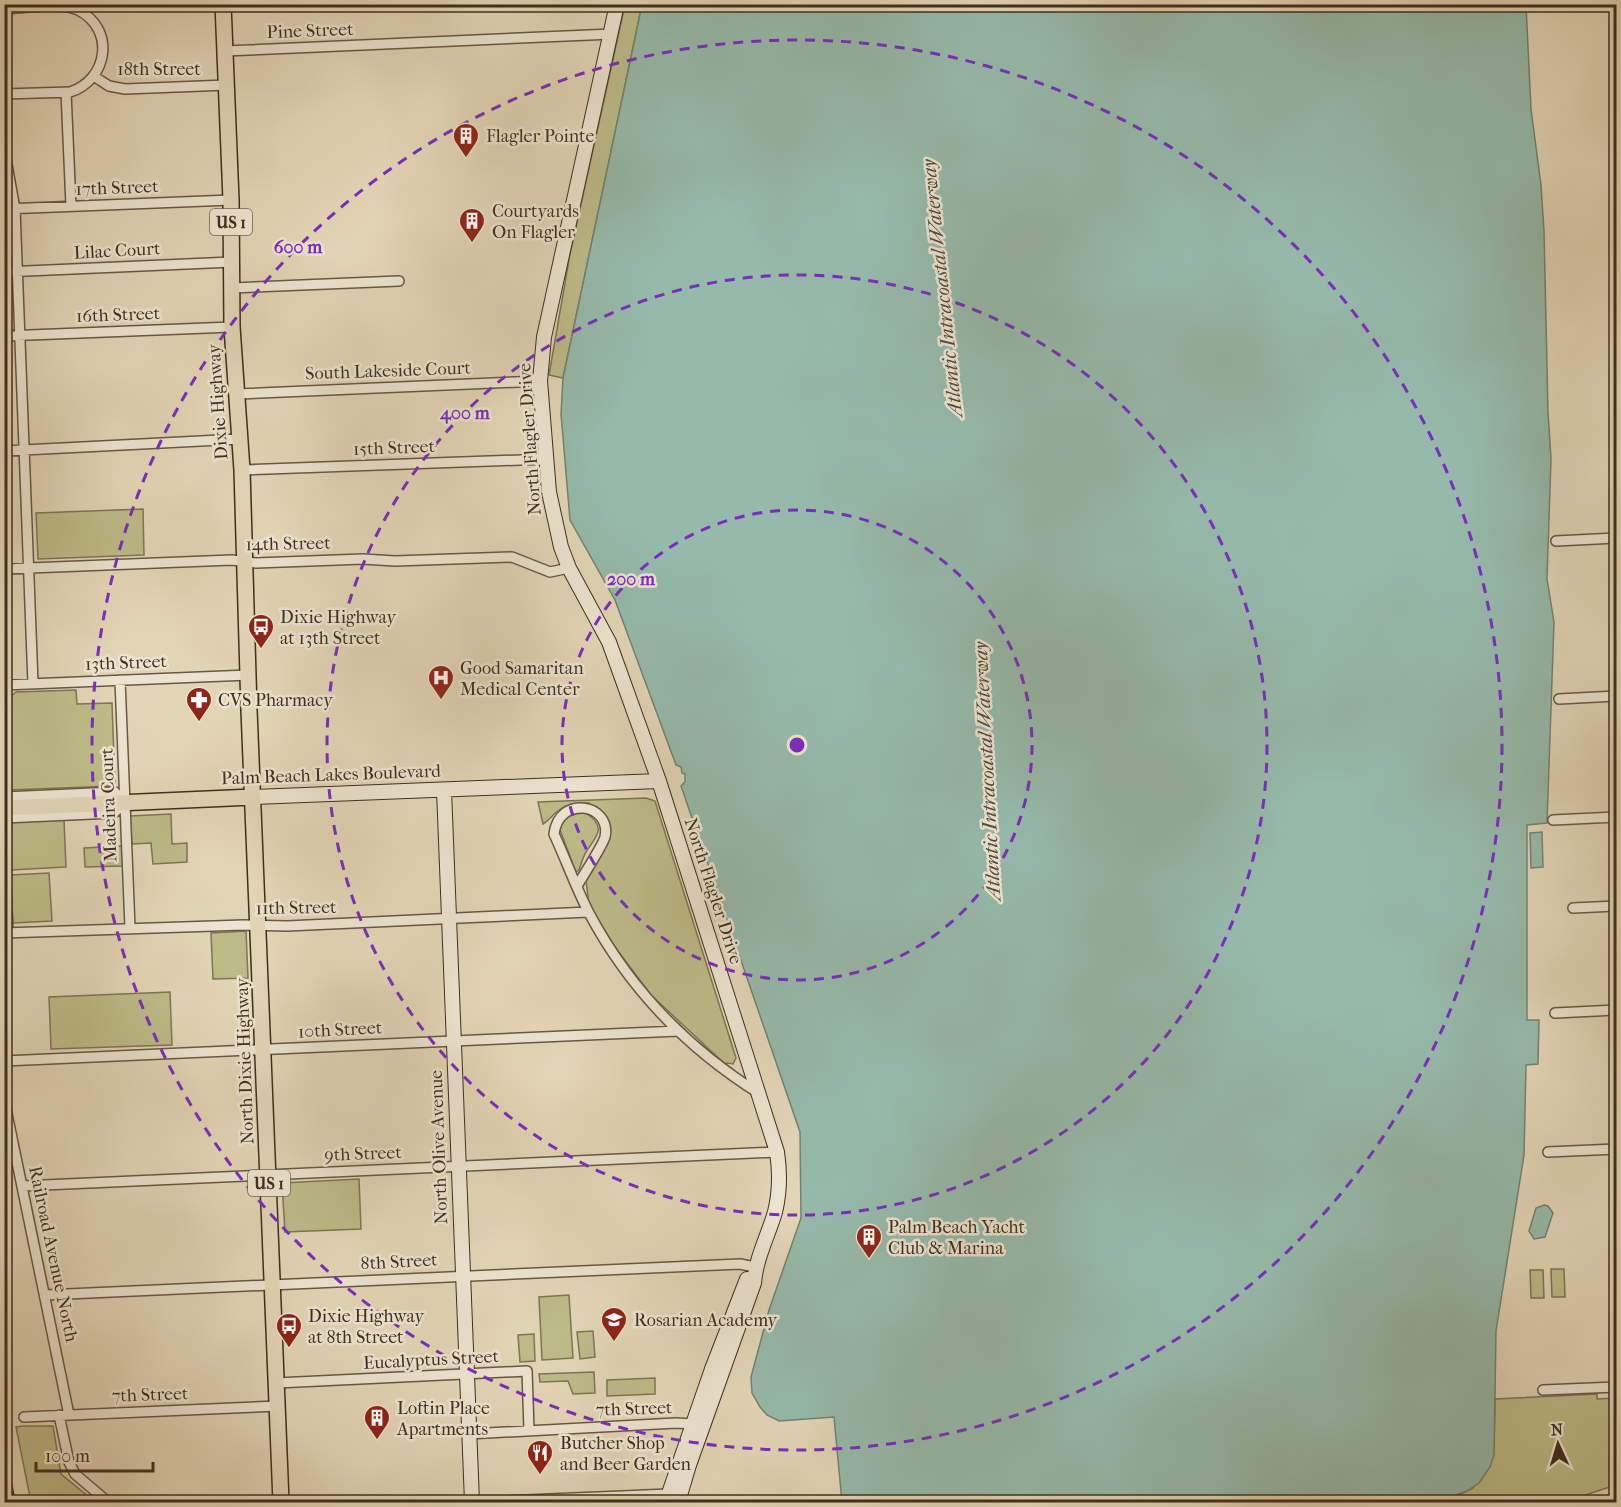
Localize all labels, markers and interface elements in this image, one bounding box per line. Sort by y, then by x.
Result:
street label: Pine Street [266,19,354,43]
street label: 18th Street [117,59,201,80]
building icon: Flagler Pointe [451,121,481,159]
place label: Flagler Pointe [486,126,595,147]
water label: Atlantic Intracoastal Waterway [917,157,967,421]
street label: 17th Street [75,176,159,200]
place label: Courtyards On Flagler [492,201,579,243]
building icon: Courtyards On Flagler [457,206,487,244]
road number: US 1 [210,209,252,235]
text: 600 m [274,237,323,258]
street label: Lilac Court [73,238,161,264]
street label: 16th Street [76,303,161,327]
street label: Dixie Highway [203,342,233,461]
street label: South Lakeside Court [305,358,472,384]
street label: North Flagler Drive [514,362,546,516]
text: 400 m [439,403,491,424]
street label: 15th Street [353,436,436,460]
street label: 14th Street [245,533,331,555]
text: 200 m [607,569,656,590]
place label: Dixie Highway at 13th Street [280,607,397,649]
bus stop icon: Dixie Highway at 13th Street [246,612,276,650]
water label: Atlantic Intracoastal Waterway [969,640,1005,904]
street label: 13th Street [85,651,168,675]
place label: Good Samaritan Medical Center [460,658,584,700]
hospital icon: Good Samaritan Medical Center [426,663,456,701]
pharmacy icon: CVS Pharmacy [184,685,214,723]
place label: CVS Pharmacy [218,690,334,711]
centre of rings [787,735,807,755]
street label: Madeira Court [96,747,121,862]
street label: Palm Beach Lakes Boulevard [221,761,442,789]
street label: North Flagler Drive [679,815,747,967]
street label: 11th Street [255,897,337,919]
street label: North Dixie Highway [232,976,258,1145]
street label: 10th Street [297,1017,383,1043]
street label: North Olive Avenue [426,1069,452,1224]
street label: 9th Street [324,1142,403,1166]
street label: Railroad Avenue North [24,1164,82,1344]
road number: US 1 [248,1170,290,1196]
place label: Palm Beach Yacht Club & Marina [888,1217,1026,1259]
building icon: Palm Beach Yacht Club & Marina [854,1222,884,1260]
street label: 8th Street [360,1249,439,1274]
school or university icon: Rosarian Academy [599,1305,629,1343]
place label: Dixie Highway at 8th Street [308,1306,425,1348]
place label: Rosarian Academy [634,1310,779,1331]
bus stop icon: Dixie Highway at 8th Street [274,1311,304,1349]
street label: Eucalyptus Street [363,1346,500,1374]
street label: 7th Street [111,1383,189,1407]
street label: 7th Street [595,1397,673,1421]
place label: Loftin Place Apartments [396,1398,490,1440]
building icon: Loftin Place Apartments [362,1403,392,1441]
north arrow [1528,1414,1588,1474]
text: N [1550,1420,1565,1439]
place label: Butcher Shop and Beer Garden [560,1433,692,1475]
scale bar [36,1435,153,1473]
restaurant icon: Butcher Shop and Beer Garden [525,1438,555,1476]
text: 100 m [45,1446,90,1467]

